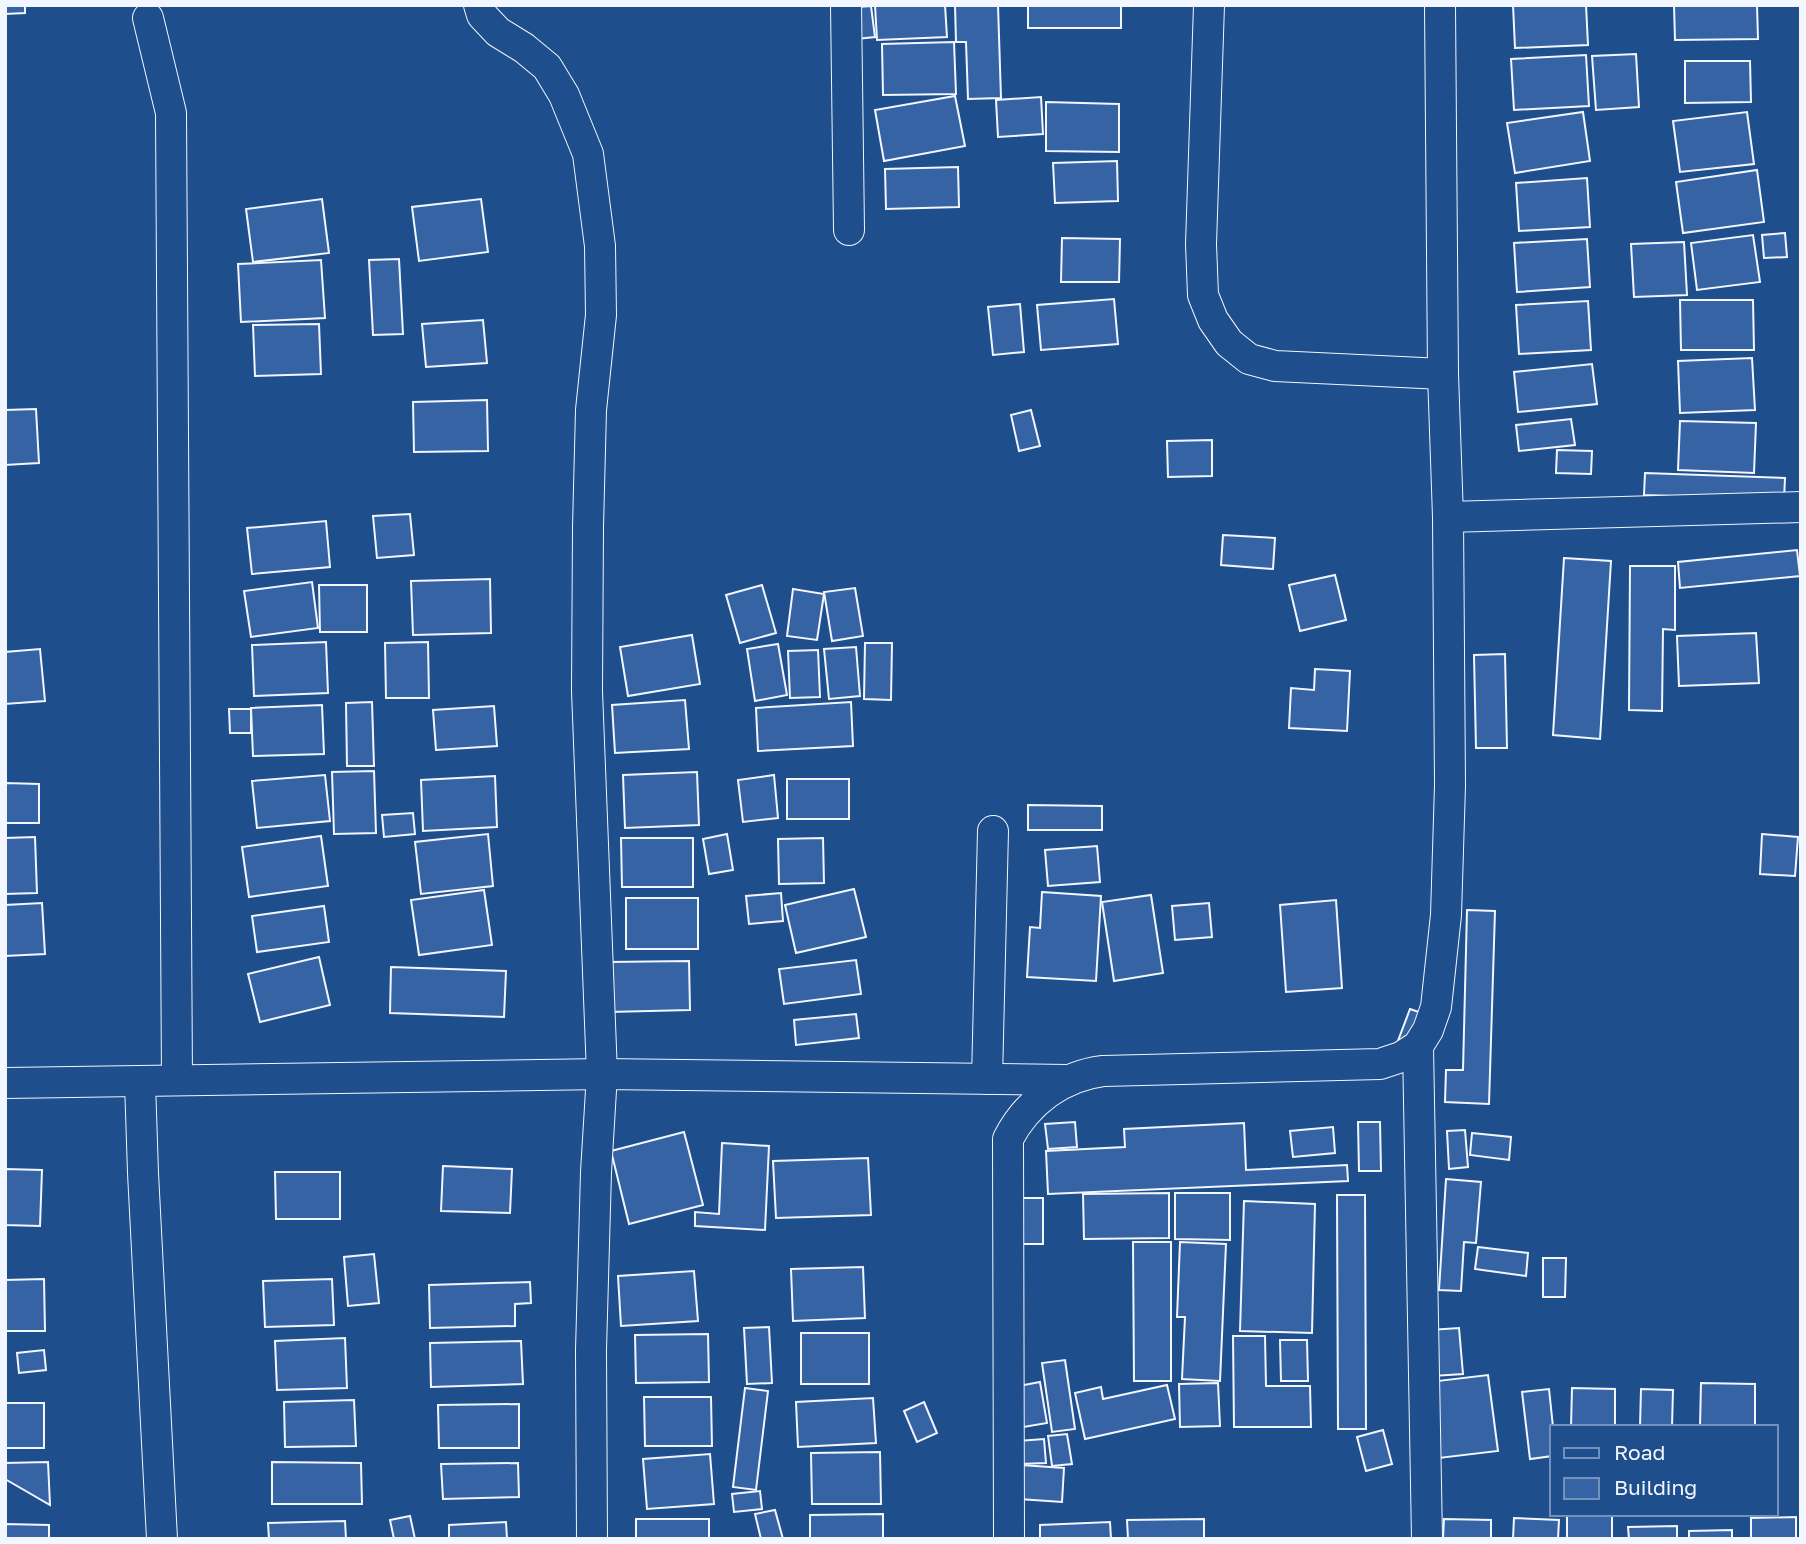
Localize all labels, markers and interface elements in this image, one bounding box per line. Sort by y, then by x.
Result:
legend [1550,1425,1778,1516]
text: Road [1614,1439,1665,1465]
text: Building [1614,1474,1697,1500]

